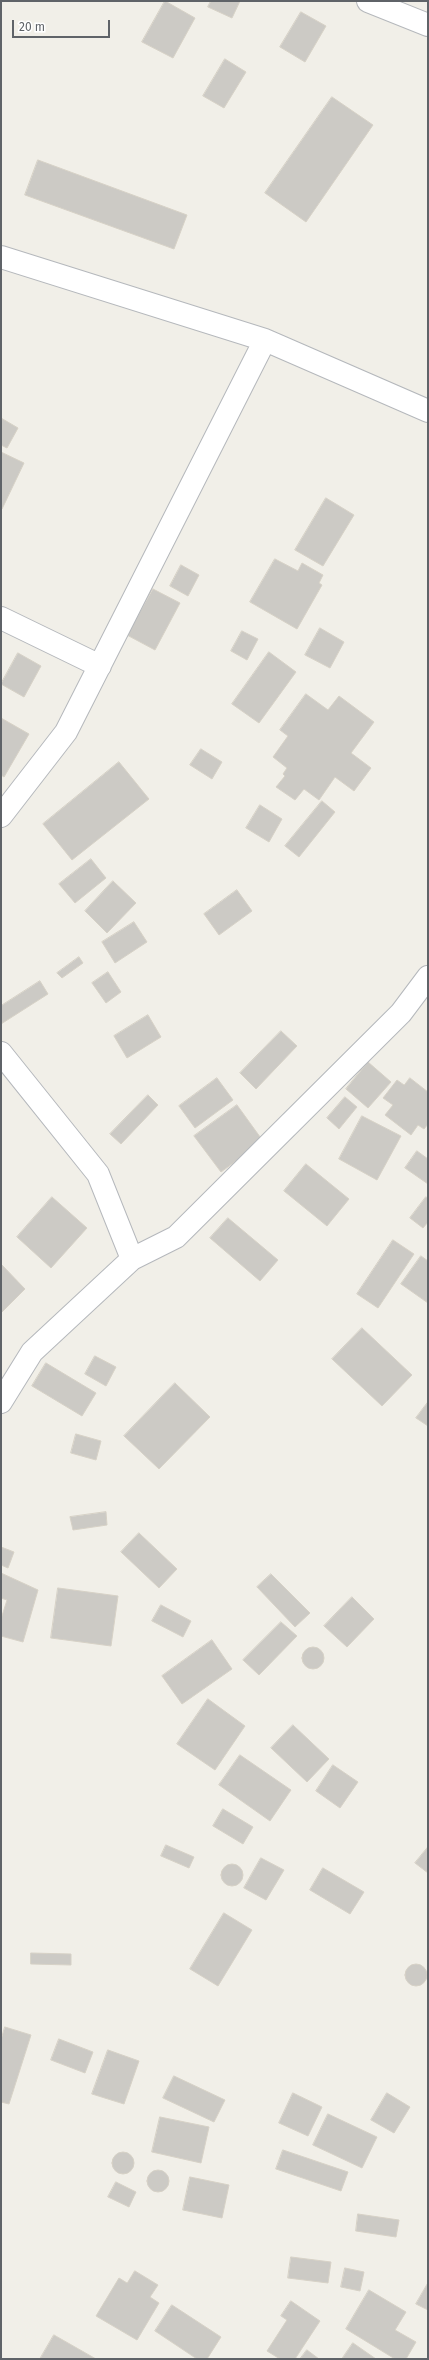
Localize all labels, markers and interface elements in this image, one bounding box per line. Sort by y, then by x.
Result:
scale bar [14,12,112,38]
text: 20 m [19,20,45,34]

